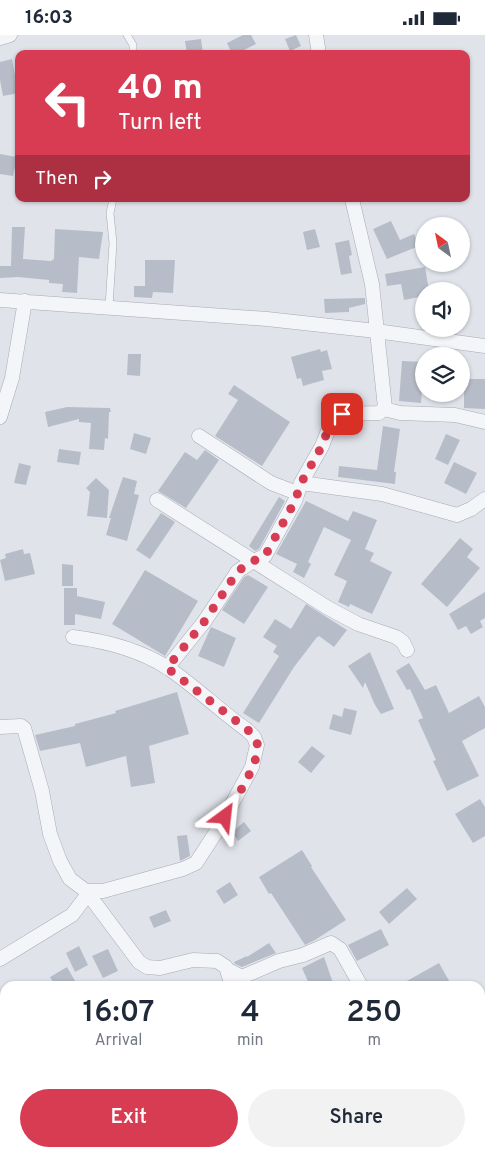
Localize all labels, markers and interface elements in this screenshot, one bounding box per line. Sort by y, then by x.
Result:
text: 16:03 [25,6,73,30]
text: 40 m [118,67,203,111]
icon: left [35,70,100,135]
text: Turn left [118,110,201,137]
icon: right [88,165,116,193]
text: Then [35,167,78,191]
north arrow [415,217,470,273]
map controls [415,217,470,402]
button: sound [415,282,470,337]
button: layers [415,347,470,402]
pin [321,393,363,435]
icon: arrive [328,400,356,428]
position arrow [198,790,250,842]
text: 16:07 [83,995,154,1032]
text: 4 [241,995,260,1032]
text: 250 [346,995,402,1032]
text: Arrival [95,1031,142,1051]
text: min [237,1031,264,1051]
text: m [368,1031,381,1051]
button: Exit [20,1089,238,1147]
button: Share [248,1089,465,1147]

